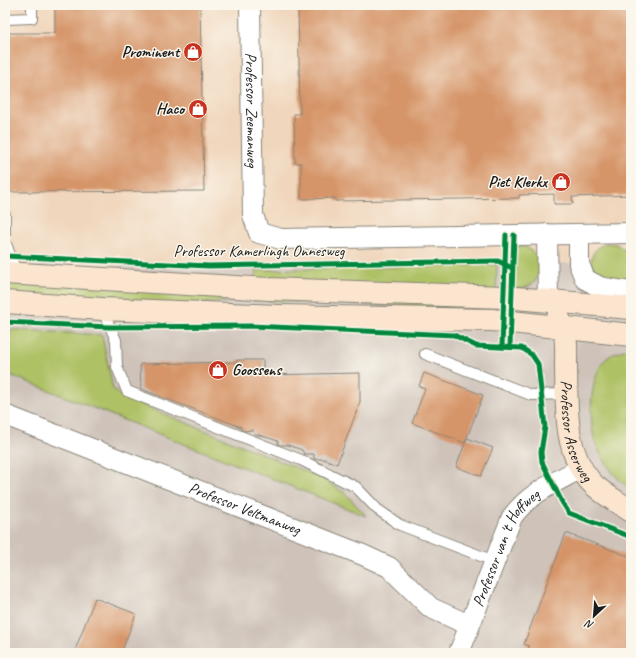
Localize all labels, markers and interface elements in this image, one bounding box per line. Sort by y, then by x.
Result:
shop icon: Prominent [182,41,204,63]
place label: Prominent [122,42,181,62]
street label: Professor Zeemanweg [241,52,262,169]
shop icon: Haco [187,98,209,120]
place label: Haco [156,99,186,119]
shop icon: Piet Klerkx [550,171,572,193]
place label: Piet Klerkx [488,172,548,192]
street label: Professor Kamerlingh Onnesweg [174,241,346,261]
shop icon: Goossens [207,359,229,381]
place label: Goossens [232,360,282,380]
street label: Professor Asserweg [556,380,598,487]
street label: Professor Veltmanweg [186,478,304,540]
street label: Professor van 't Hoffweg [468,484,545,610]
north arrow [574,596,614,636]
text: N [582,616,596,633]

